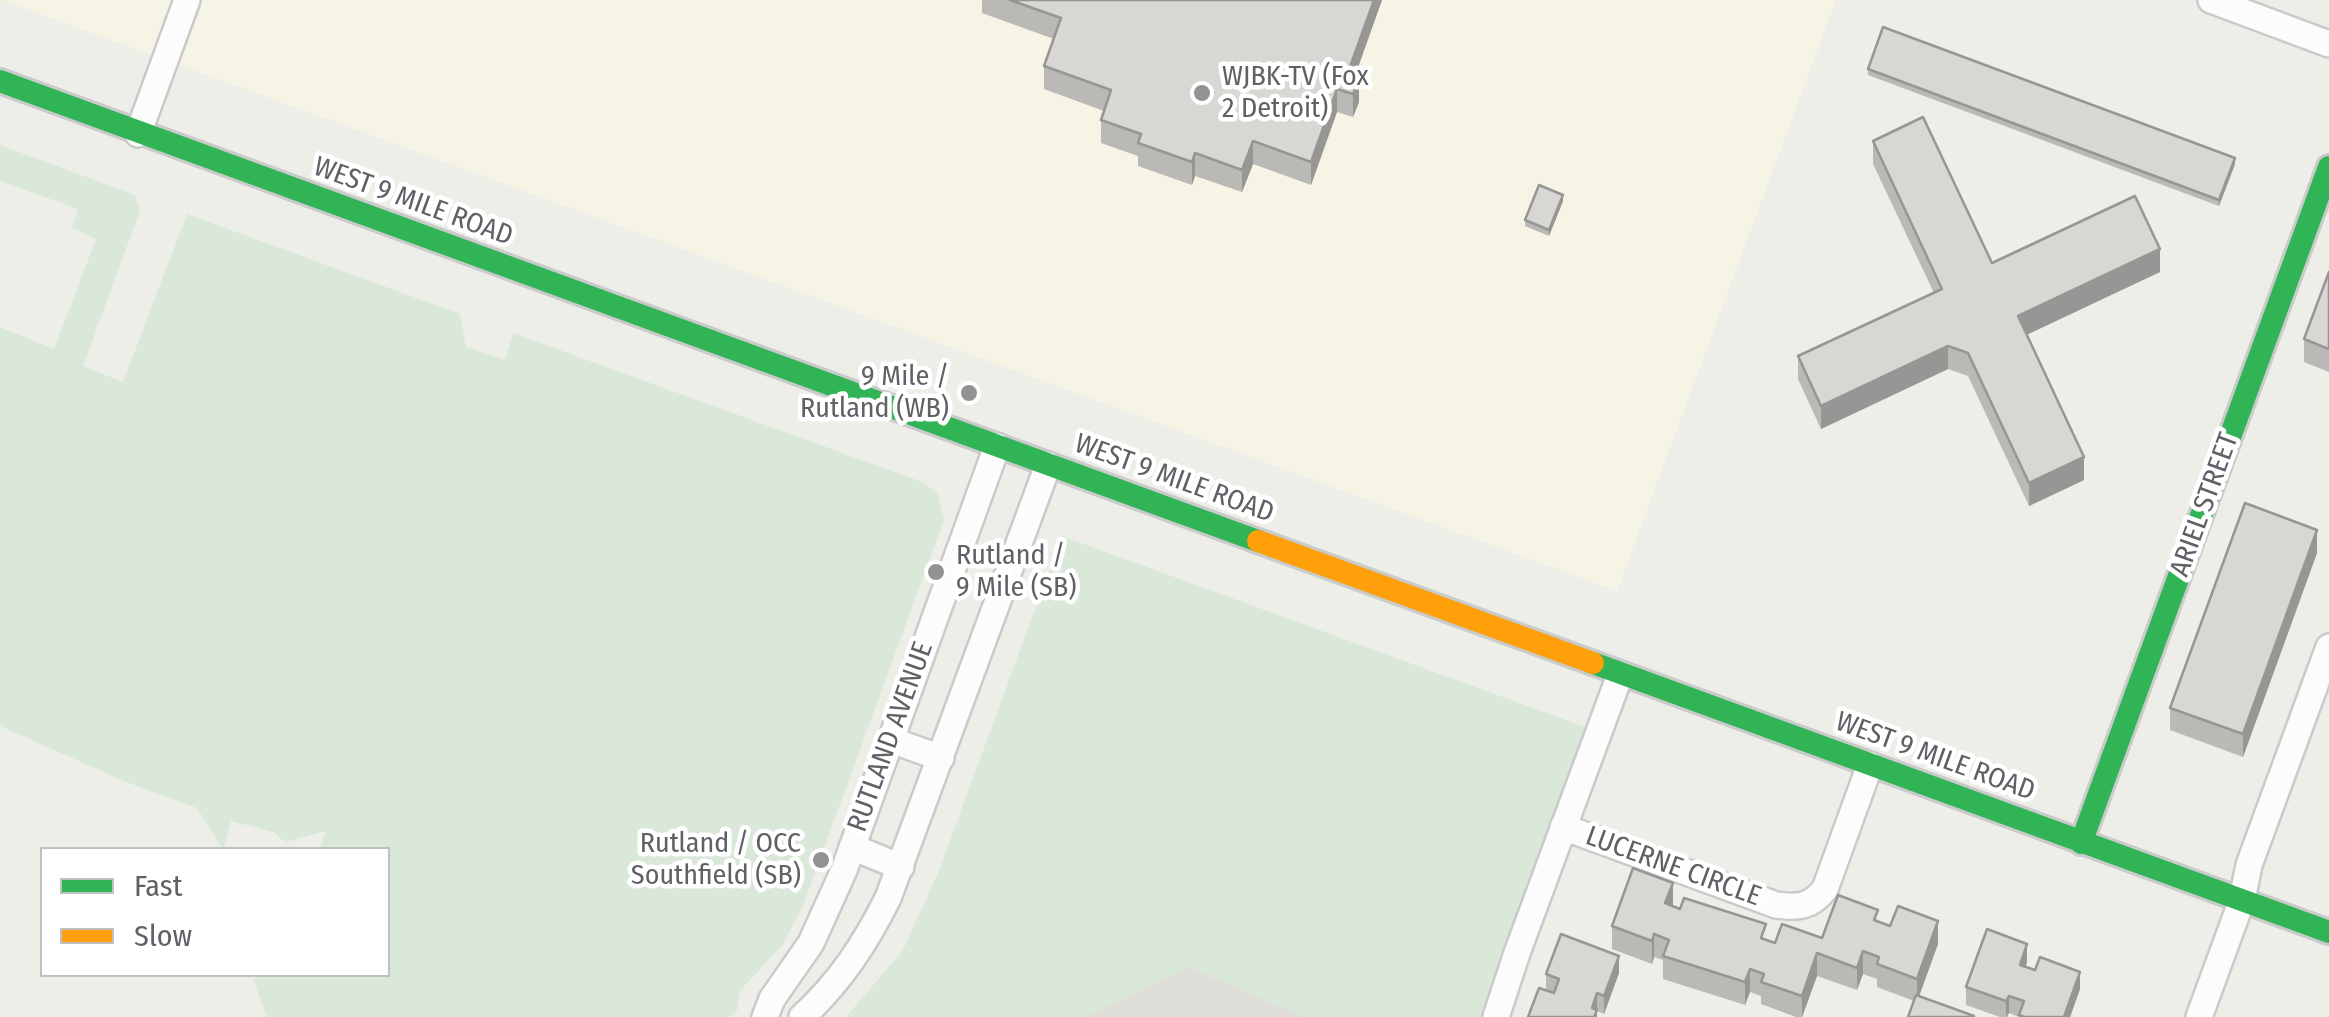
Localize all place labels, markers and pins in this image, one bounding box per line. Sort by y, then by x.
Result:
place label: WJBK-TV (Fox 2 Detroit) [1222,60,1369,126]
marker: WJBK-TV (Fox 2 Detroit) [1191,82,1213,104]
place label: 9 Mile / Rutland (WB) [800,360,949,426]
marker: 9 Mile / Rutland (WB) [958,382,980,404]
place label: Rutland / 9 Mile (SB) [956,539,1077,605]
marker: Rutland / 9 Mile (SB) [925,561,947,583]
place label: Rutland / OCC Southfield (SB) [631,827,801,893]
marker: Rutland / OCC Southfield (SB) [810,849,832,871]

